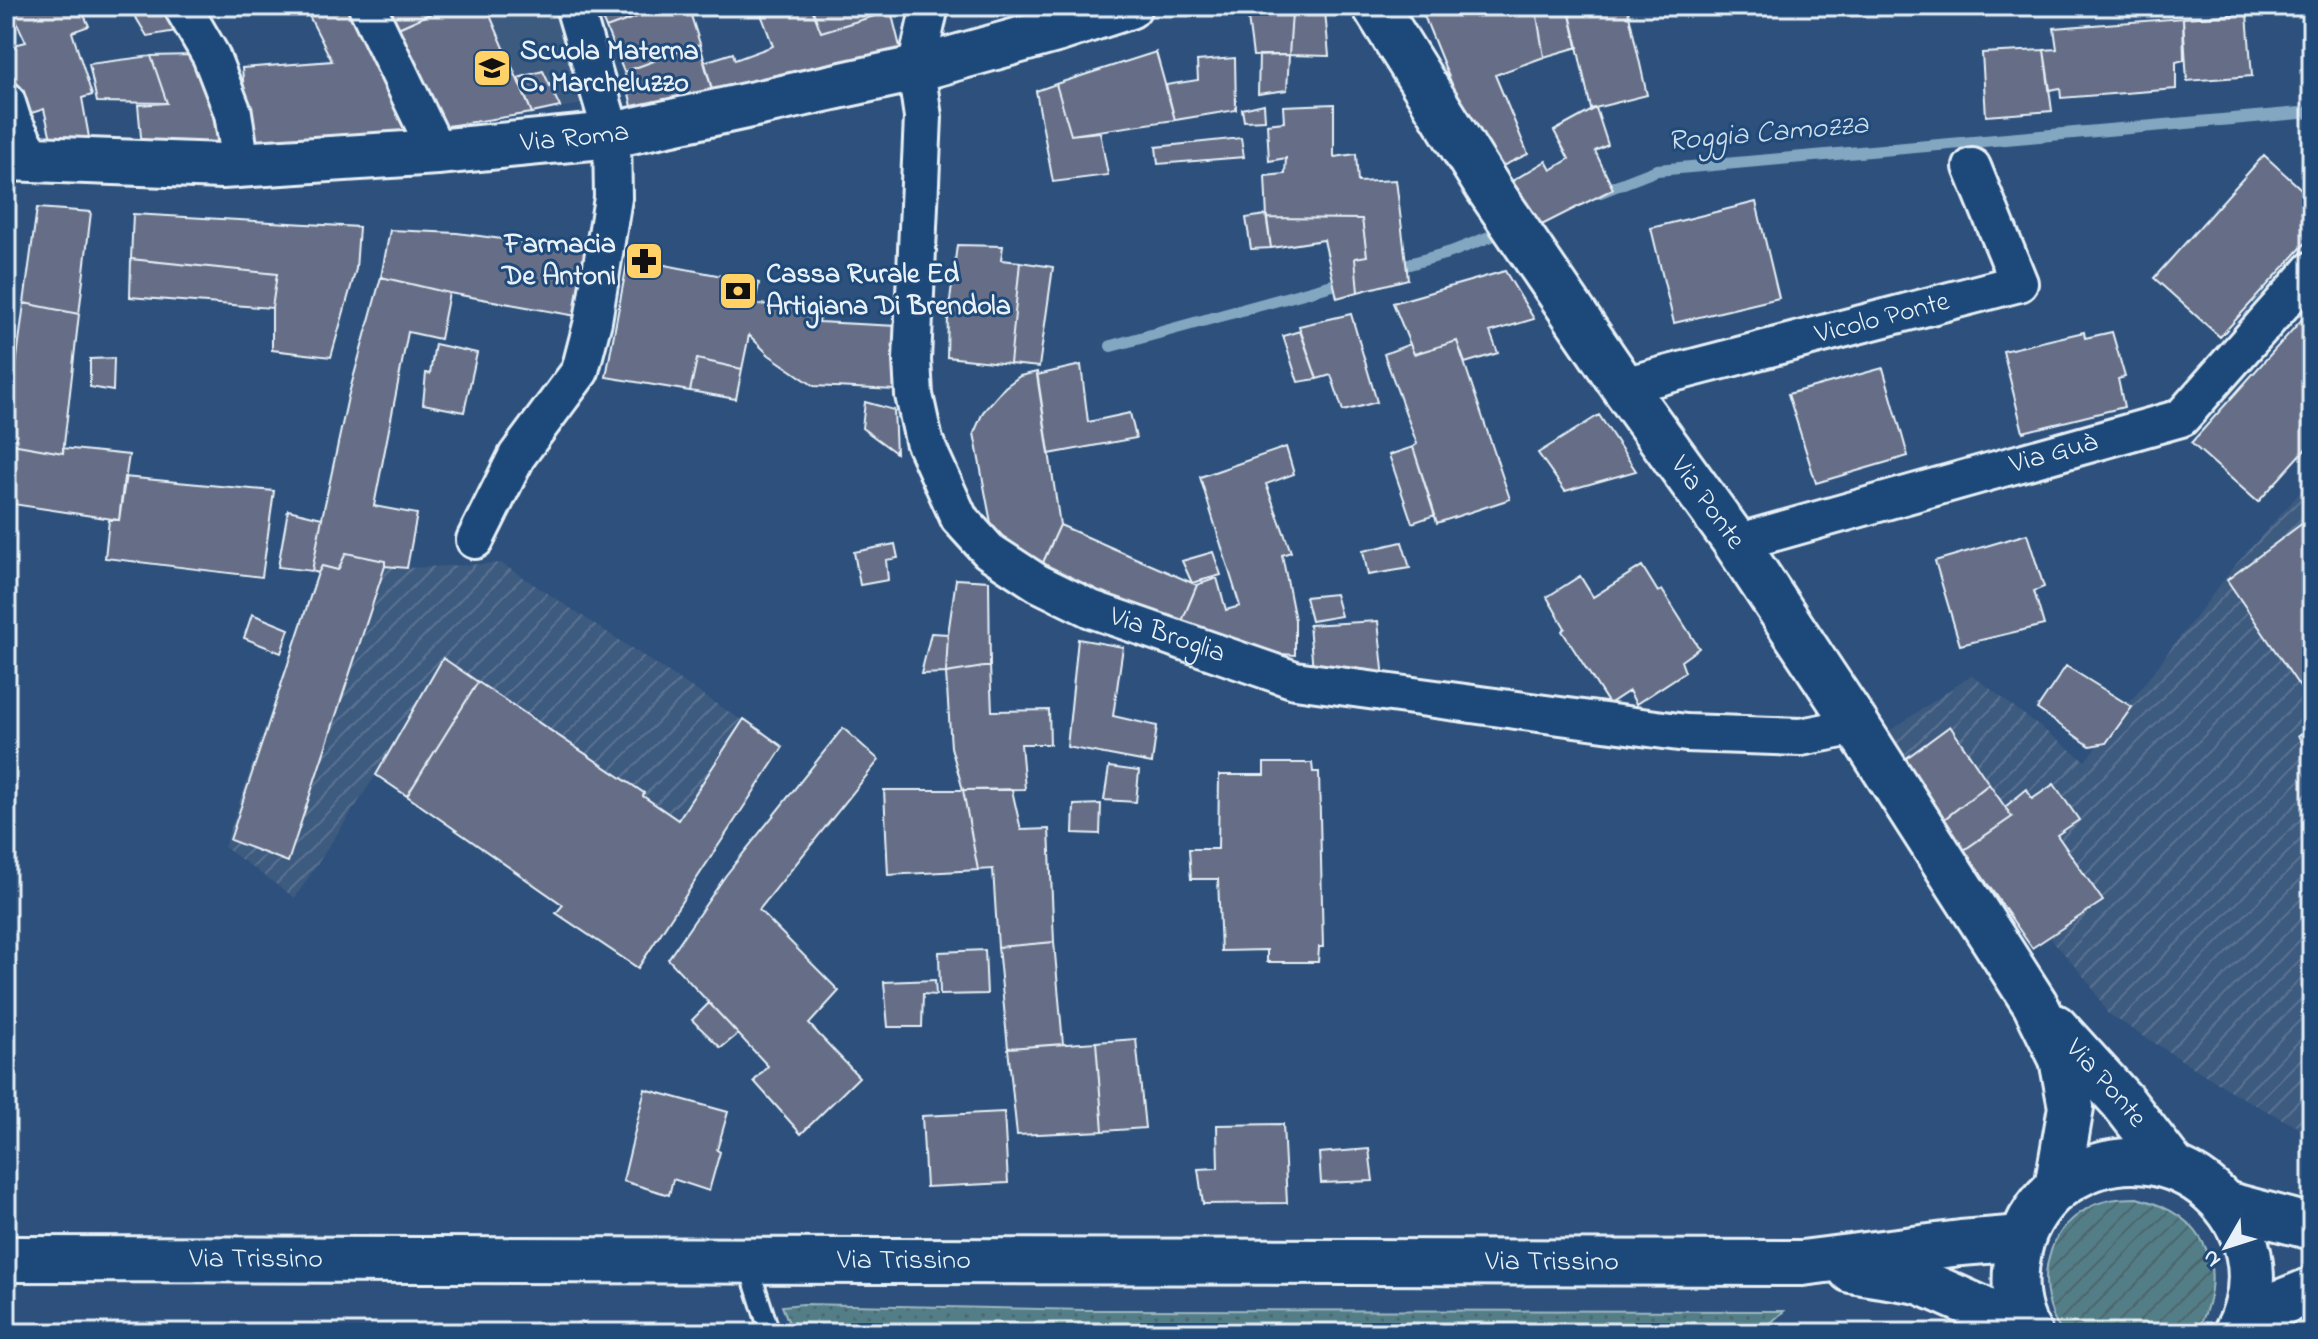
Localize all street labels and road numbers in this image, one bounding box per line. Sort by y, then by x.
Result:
street label: Via Roma [518,111,633,164]
street label: Vicolo Ponte [1810,281,1954,356]
street label: Via Guà [2004,422,2102,486]
street label: Via Ponte [1659,447,1755,559]
street label: Via Broglia [1103,596,1231,675]
street label: Via Ponte [2054,1029,2157,1137]
street label: Via Trissino [188,1239,323,1280]
street label: Via Trissino [836,1240,971,1282]
street label: Via Trissino [1484,1242,1619,1283]

